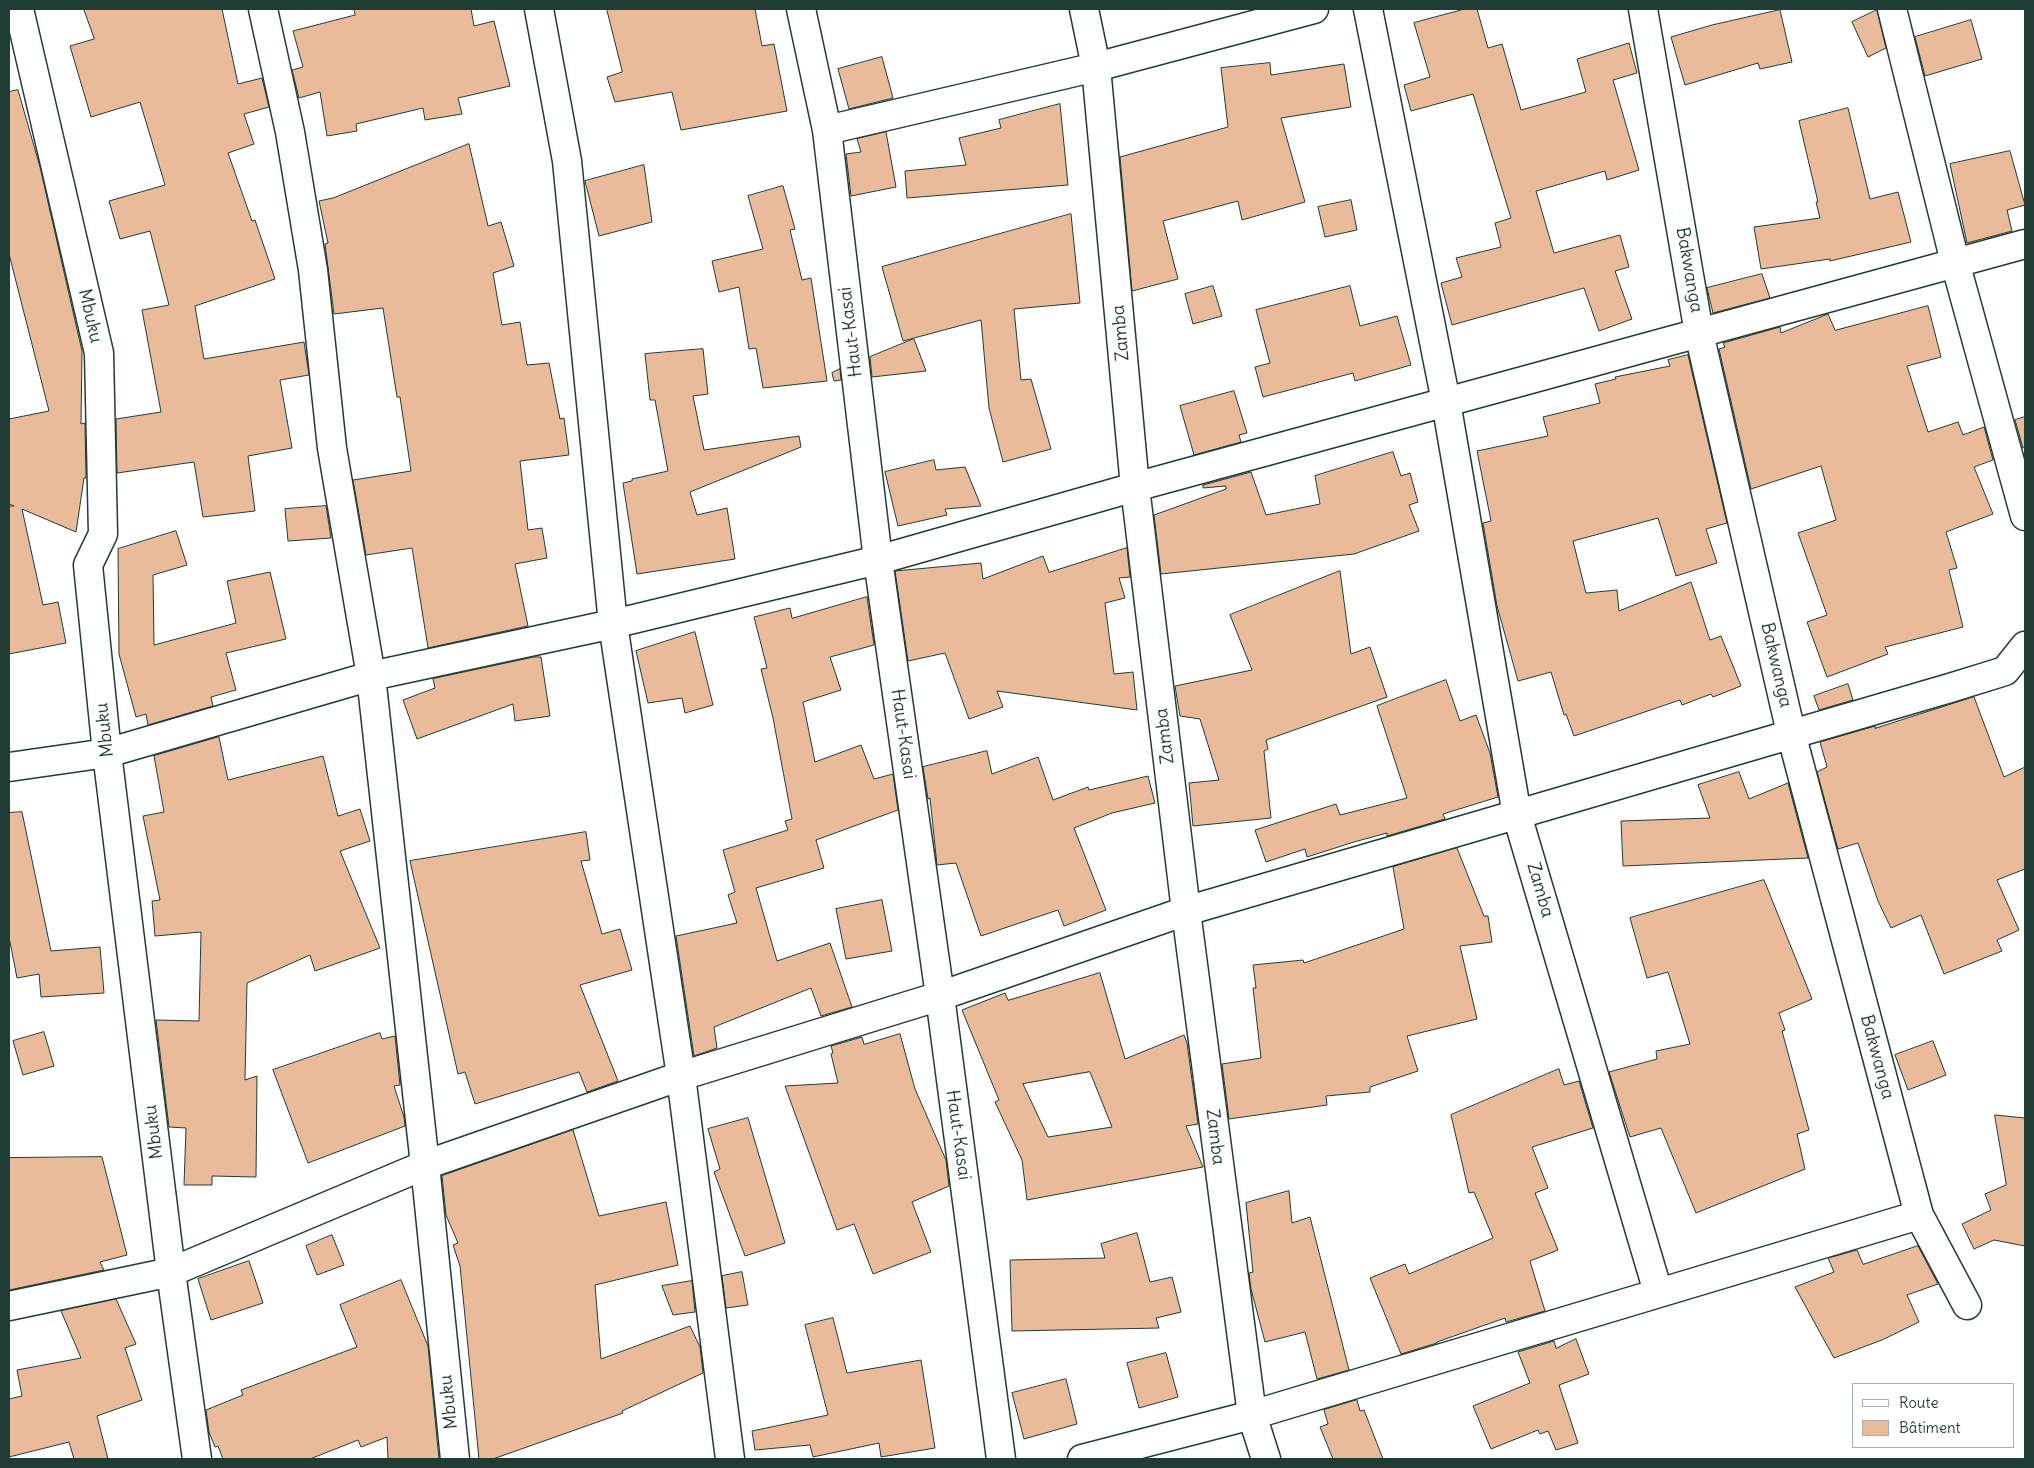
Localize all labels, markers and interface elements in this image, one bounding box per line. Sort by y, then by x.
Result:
street label: Bakwanga [1671,226,1707,314]
street label: Haut-Kasai [835,286,867,378]
street label: Mbuku [73,287,107,345]
street label: Zamba [1108,304,1134,362]
street label: Bakwanga [1756,620,1796,710]
street label: Haut-Kasai [886,688,920,780]
street label: Mbuku [91,702,119,758]
street label: Zamba [1151,707,1179,765]
street label: Zamba [1522,860,1558,920]
street label: Bakwanga [1855,1012,1899,1102]
street label: Haut-Kasai [941,1089,975,1181]
street label: Mbuku [140,1104,168,1160]
street label: Zamba [1201,1108,1229,1166]
street label: Mbuku [435,1374,463,1430]
legend [1852,1383,2014,1448]
text: Route [1899,1393,1939,1412]
text: Bâtiment [1899,1418,1961,1437]

